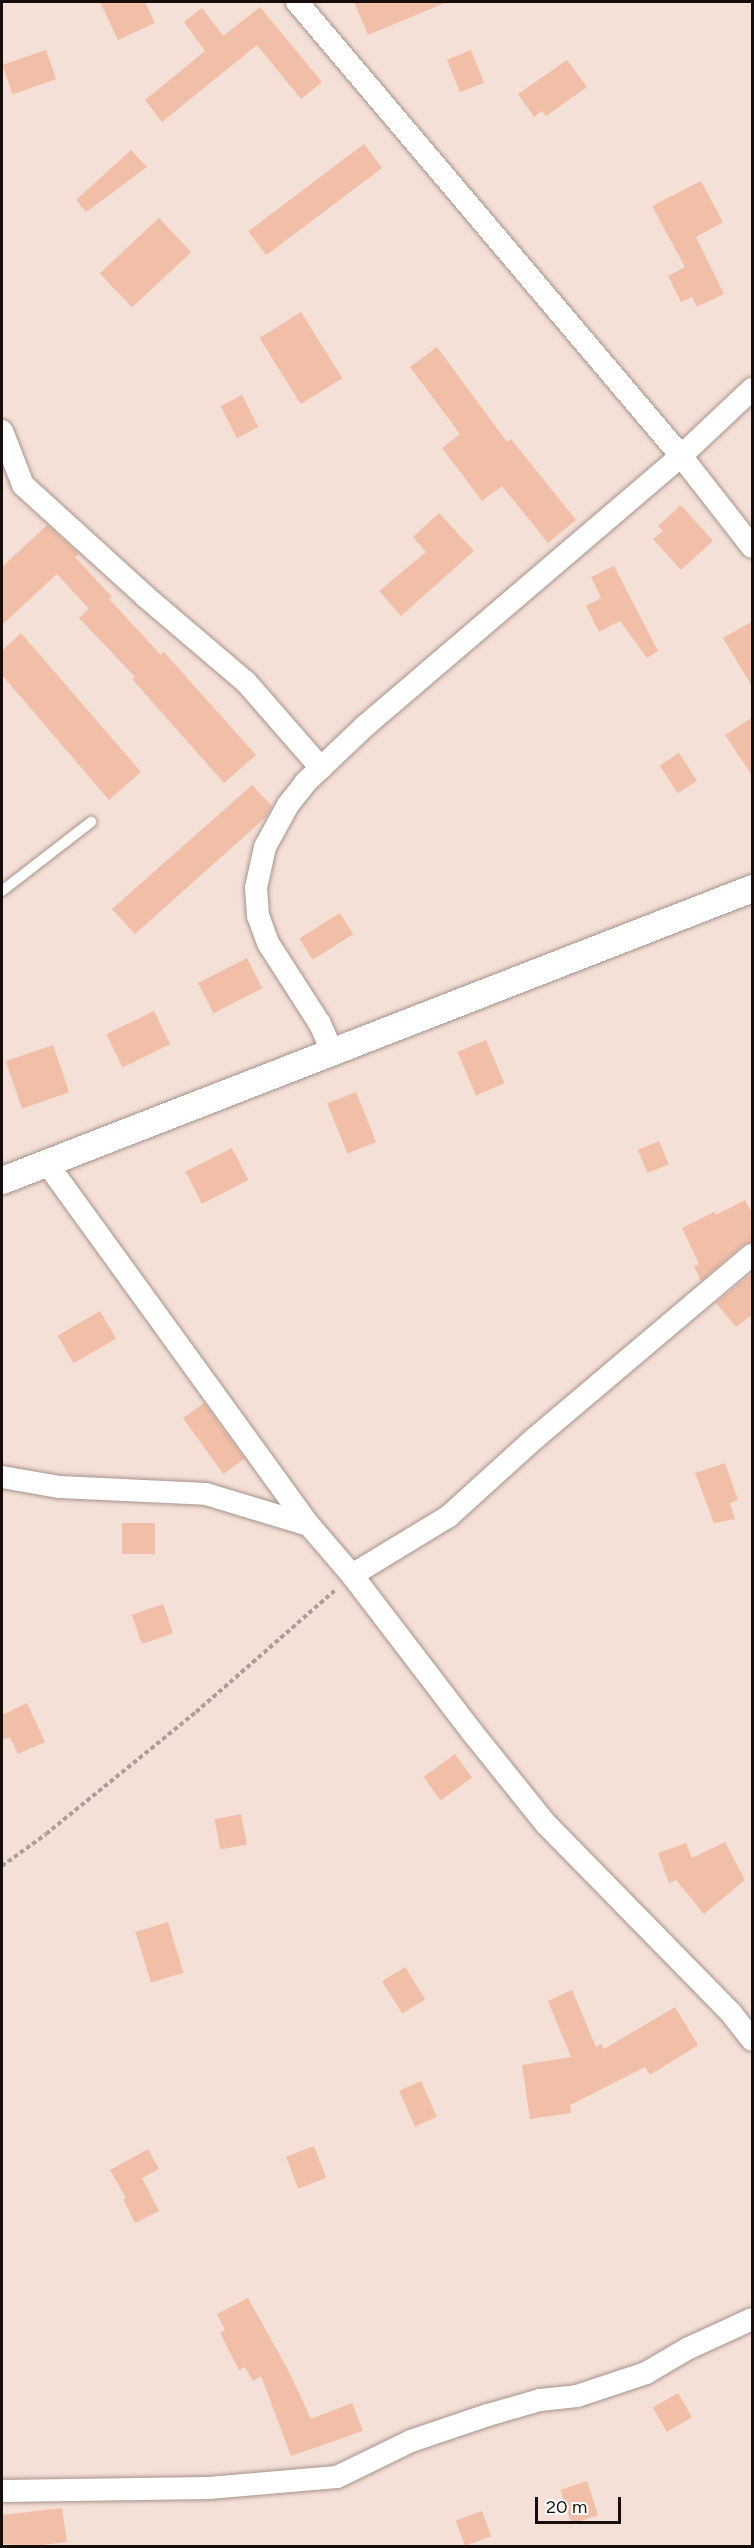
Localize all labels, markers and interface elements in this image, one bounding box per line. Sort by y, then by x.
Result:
scale bar [538,2485,624,2523]
text: 20 m [546,2496,587,2518]

